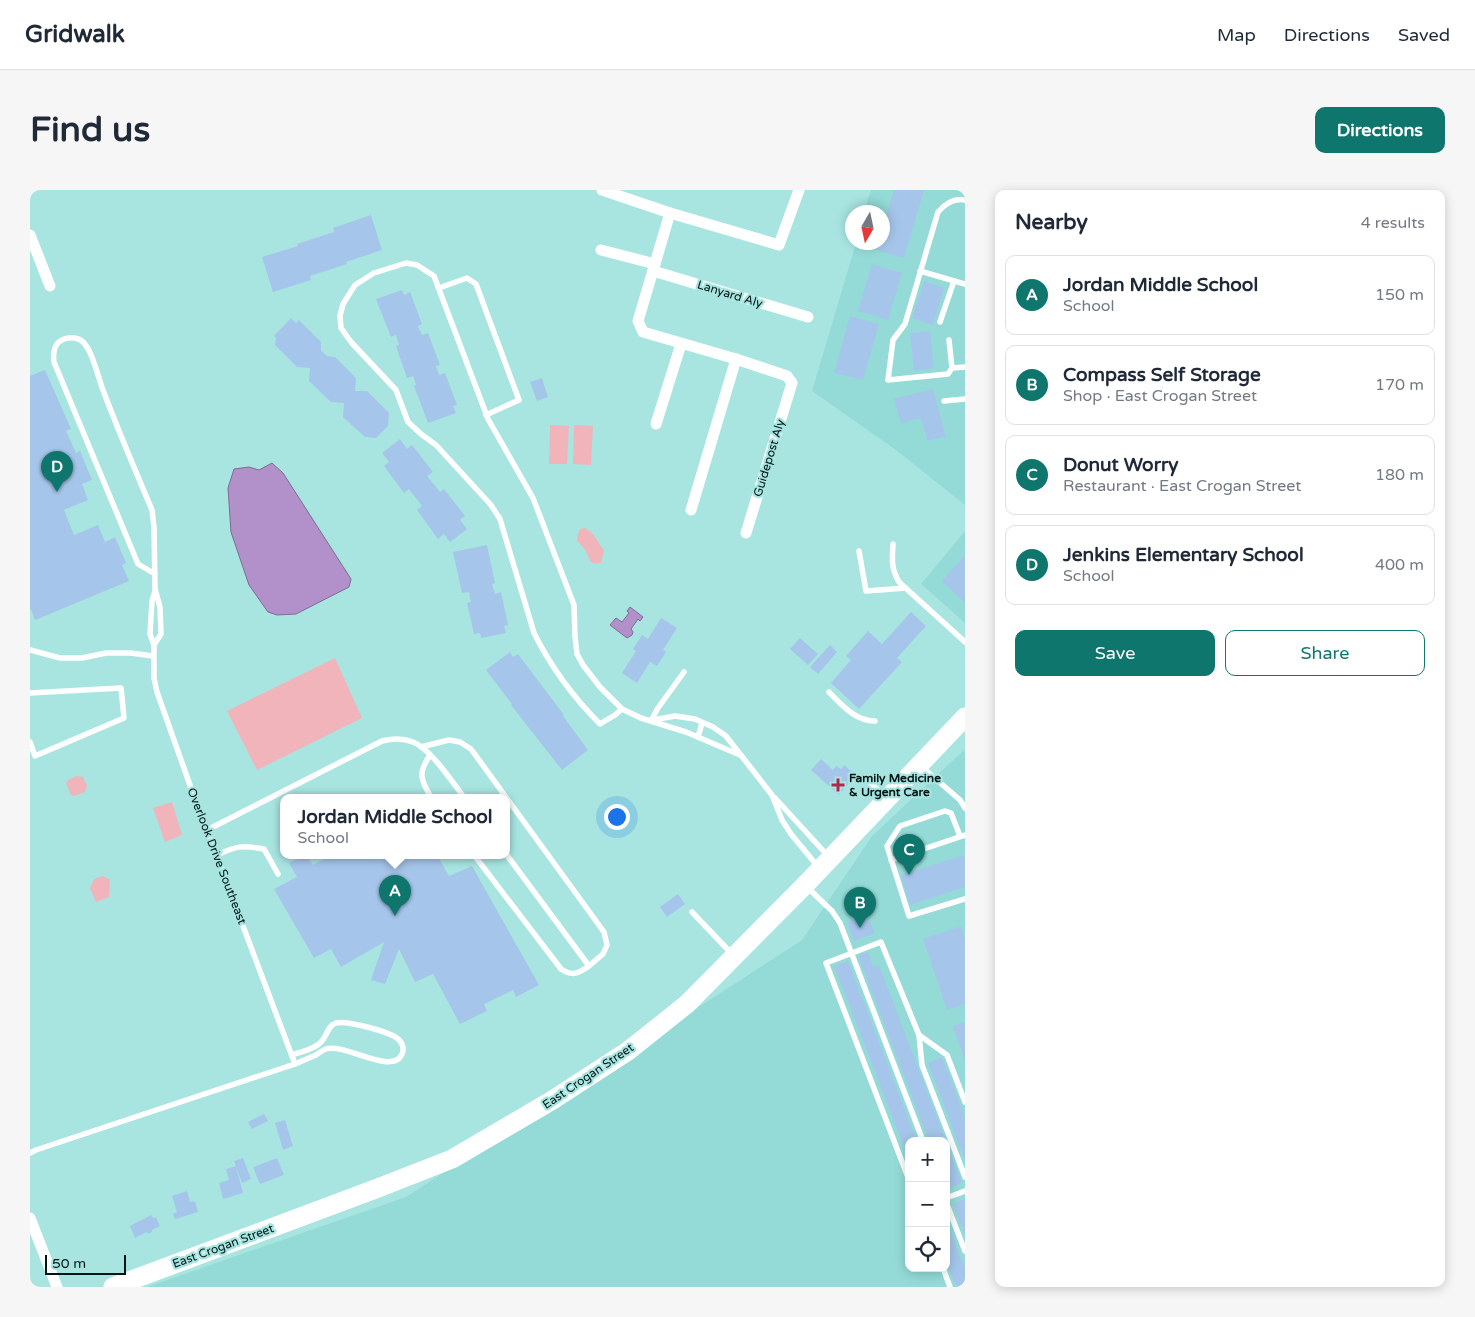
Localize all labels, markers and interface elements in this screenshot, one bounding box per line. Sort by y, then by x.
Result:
text: Gridwalk [25,20,125,49]
text: Map [1217,24,1256,46]
text: Directions [1284,24,1370,46]
text: Saved [1398,24,1450,46]
button: Directions [1315,107,1445,153]
text: Find us [30,109,150,151]
north arrow [845,205,890,250]
text: Nearby [1015,210,1088,235]
text: 4 results [1361,213,1425,233]
text: Jordan Middle School [1063,274,1258,296]
street label: Lanyard Aly [696,277,765,311]
text: A [1026,285,1038,305]
text: 150 m [1375,285,1424,305]
text: School [1063,296,1115,316]
text: Compass Self Storage [1063,364,1261,386]
text: B [1026,375,1038,395]
text: 170 m [1375,375,1424,395]
text: Shop · East Crogan Street [1063,386,1257,406]
street label: Guidepost Aly [751,417,788,498]
pin: D [41,451,73,492]
text: Donut Worry [1063,454,1178,476]
text: C [1026,465,1038,485]
text: 180 m [1375,465,1424,485]
text: Restaurant · East Crogan Street [1063,476,1301,496]
text: Jenkins Elementary School [1063,544,1304,566]
text: D [1026,555,1038,575]
text: 400 m [1375,555,1424,575]
text: School [1063,566,1115,586]
button: Save [1015,630,1215,676]
button: Share [1225,630,1425,676]
place label: Family Medicine & Urgent Care [849,771,941,800]
marker: Family Medicine & Urgent Care [831,778,845,792]
street label: Overlook Drive Southeast [184,786,250,927]
popup [280,794,510,859]
your location [604,804,630,830]
text: Jordan Middle School [297,806,493,828]
text: School [297,828,349,848]
pin: C [893,834,925,875]
pin: A [379,875,411,916]
pin: B [844,887,876,928]
street label: East Crogan Street [540,1040,637,1112]
map controls [905,1137,950,1272]
button: + [905,1137,950,1182]
button: − [905,1182,950,1227]
street label: East Crogan Street [170,1221,276,1271]
button: locate [905,1227,950,1272]
scale bar [45,1252,126,1275]
text: 50 m [52,1255,86,1272]

